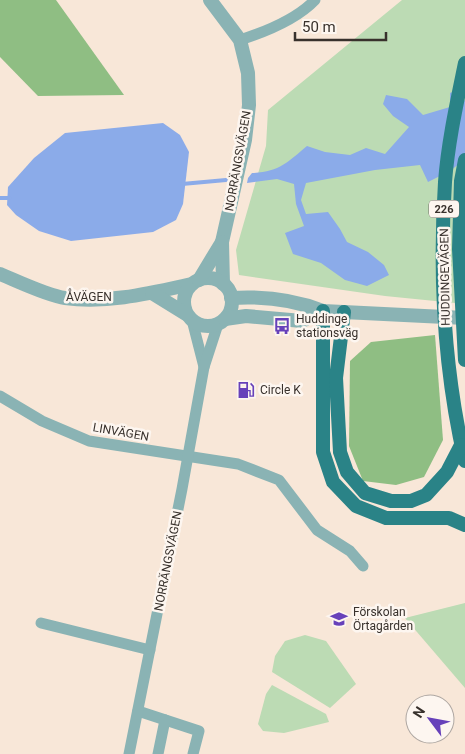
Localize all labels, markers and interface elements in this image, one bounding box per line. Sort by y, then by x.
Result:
scale bar [295,10,386,42]
text: 50 m [302,18,336,36]
street label: NORRÄNGSVÄGEN [221,109,254,212]
road number: 226 [429,200,459,218]
street label: HUDDINGEVÄGEN [436,228,453,326]
street label: ÅVÄGEN [66,288,112,304]
place label: Huddinge stationsväg [296,312,358,340]
bus stop icon: Huddinge stationsväg [272,316,292,336]
fuel station icon: Circle K [236,380,256,400]
place label: Circle K [260,383,301,397]
street label: LINVÄGEN [92,419,150,444]
street label: NORRÄNGSVÄGEN [150,510,185,612]
place label: Förskolan Örtagården [353,605,413,633]
school or university icon: Förskolan Örtagården [329,609,349,629]
north arrow [405,694,455,744]
text: N [410,704,428,721]

